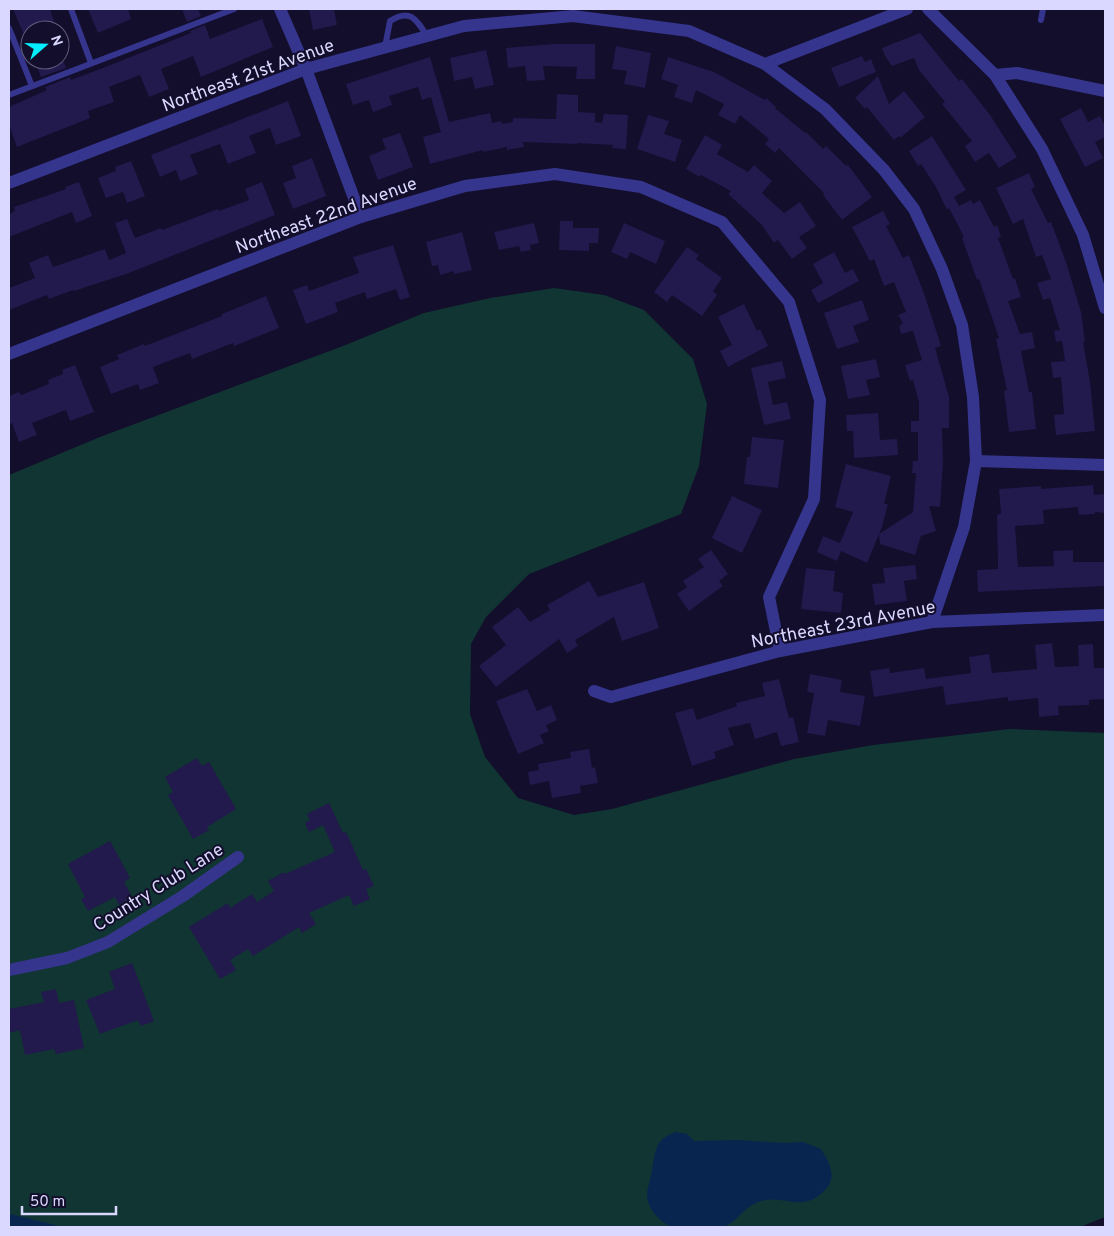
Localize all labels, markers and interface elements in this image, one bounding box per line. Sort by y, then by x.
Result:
north arrow [20,20,70,70]
text: N [46,33,66,49]
street label: Northeast 21st Avenue [159,35,338,118]
street label: Northeast 22nd Avenue [233,173,420,260]
street label: Northeast 23rd Avenue [749,596,937,655]
street label: Country Club Lane [89,839,228,938]
scale bar [22,1184,116,1216]
text: 50 m [30,1193,65,1212]

